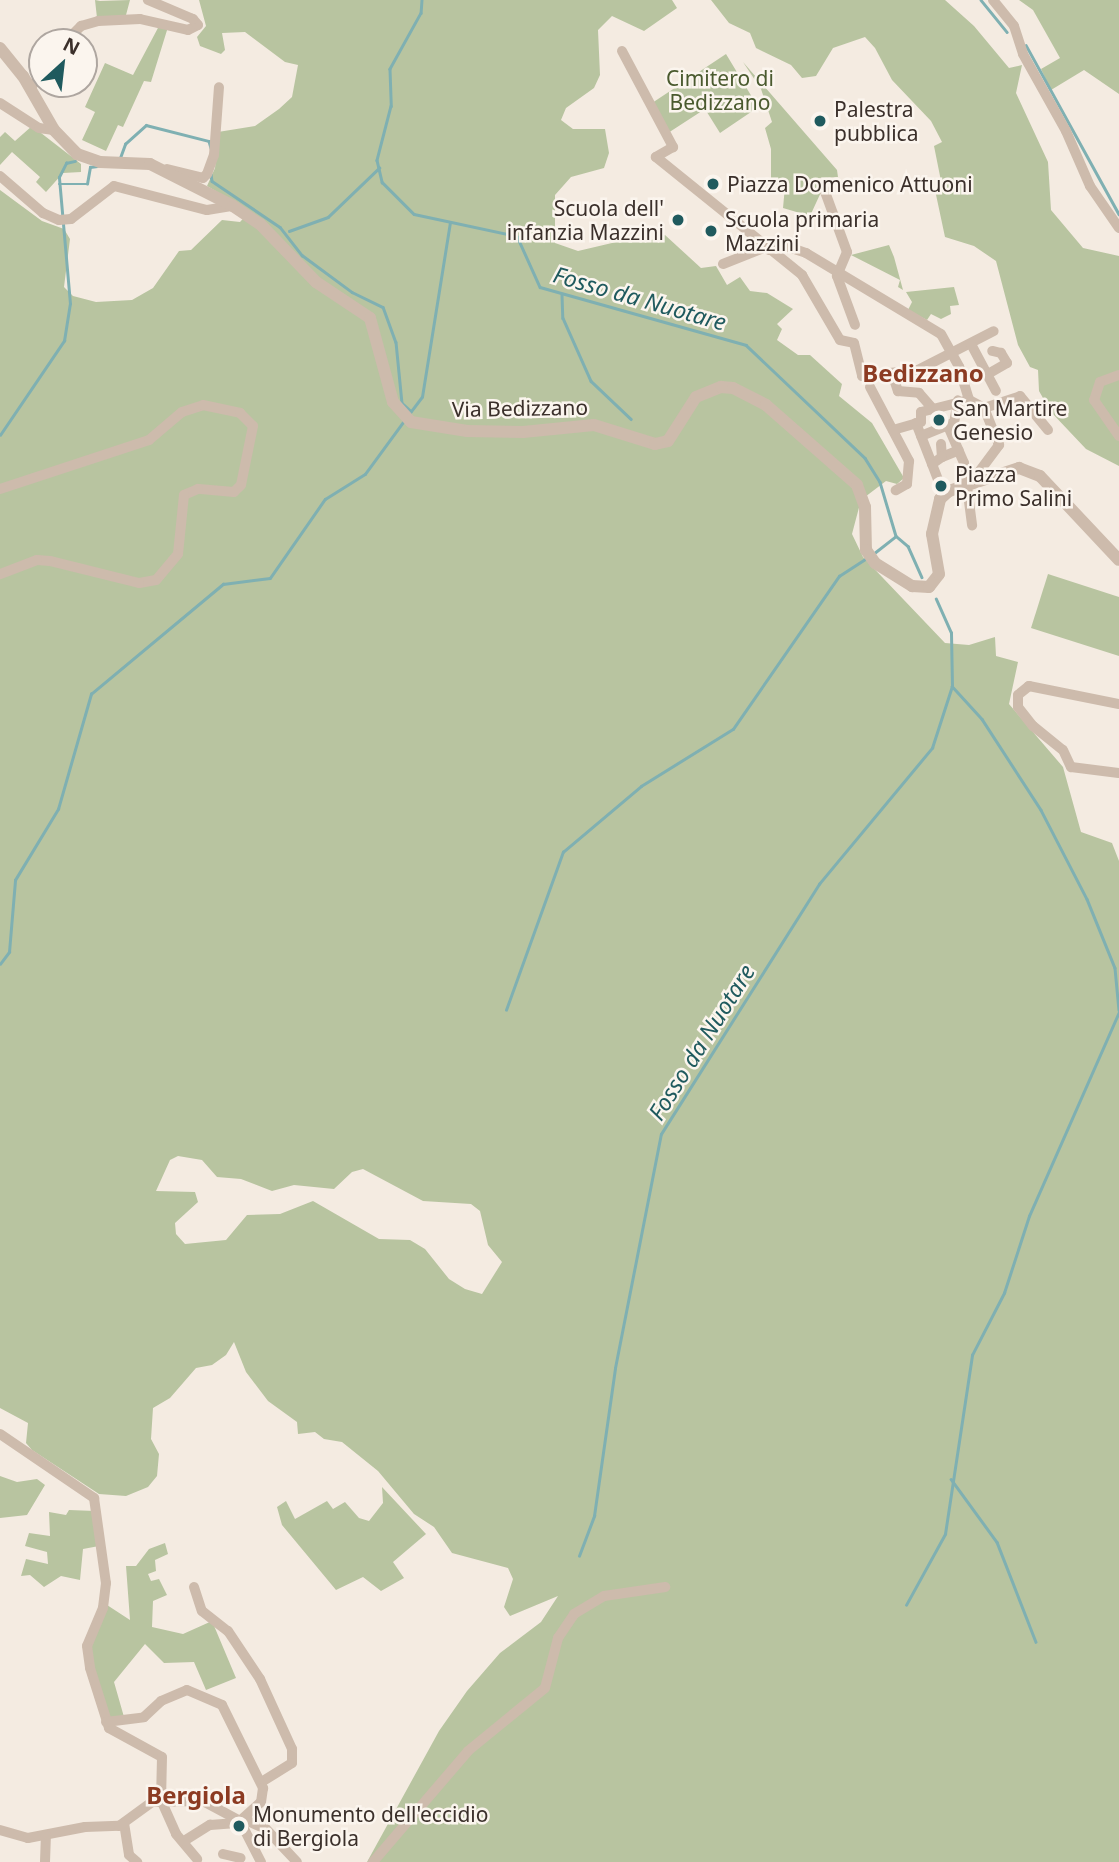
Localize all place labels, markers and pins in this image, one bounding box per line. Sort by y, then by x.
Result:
place label: Palestra pubblica [834,96,918,146]
marker: Palestra pubblica [812,113,828,129]
place label: Piazza Domenico Attuoni [727,171,973,197]
marker: Piazza Domenico Attuoni [705,176,721,192]
place label: Scuola dell' infanzia Mazzini [507,195,664,245]
place label: Scuola primaria Mazzini [725,206,879,256]
marker: Scuola dell' infanzia Mazzini [670,212,686,228]
marker: Scuola primaria Mazzini [703,223,719,239]
place label: San Martire Genesio [953,395,1067,445]
marker: San Martire Genesio [931,412,947,428]
place label: Piazza Primo Salini [955,461,1072,511]
marker: Piazza Primo Salini [933,478,949,494]
place label: Monumento dell'eccidio di Bergiola [253,1801,488,1851]
marker: Monumento dell'eccidio di Bergiola [231,1818,247,1834]

